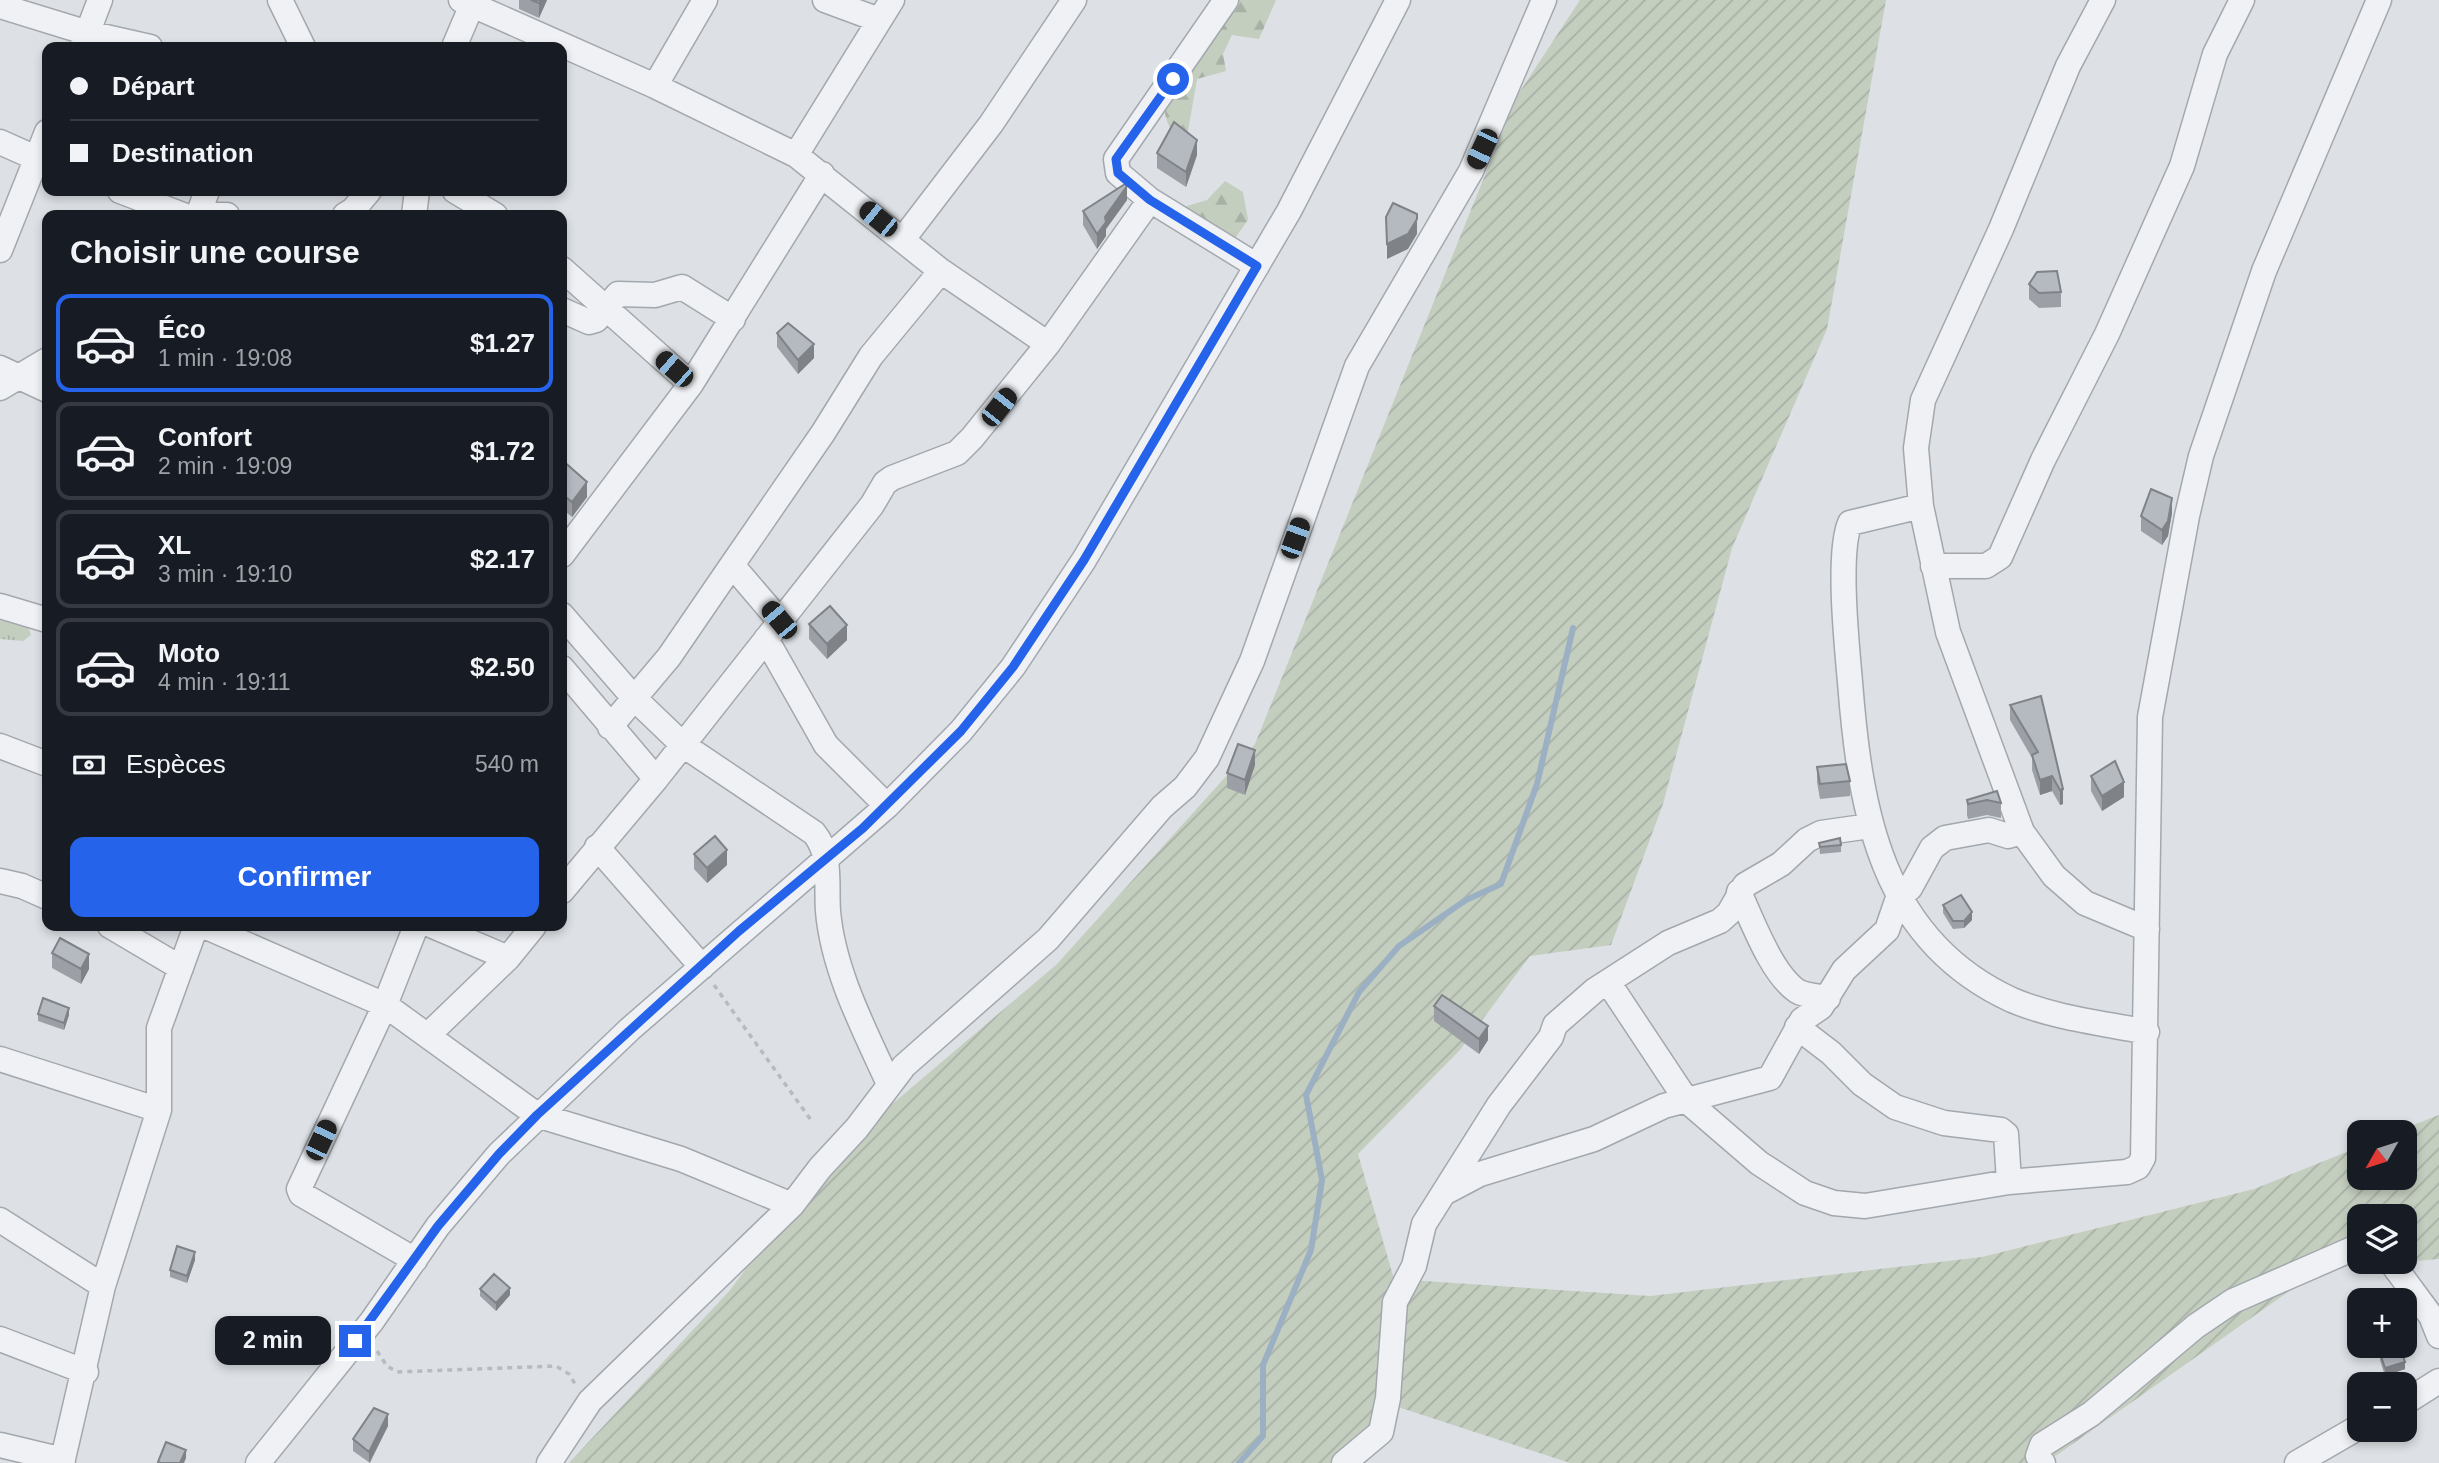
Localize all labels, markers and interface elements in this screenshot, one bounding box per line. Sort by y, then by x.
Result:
route start [1157,63,1189,95]
text: Départ [112,71,194,101]
car [1464,126,1501,172]
text: Destination [112,138,254,168]
car [856,198,901,240]
text: Choisir une course [70,234,360,270]
icon: car [74,312,137,375]
text: Éco [158,314,206,344]
text: $1.27 [470,328,535,358]
text: 1 min · 19:08 [158,345,292,371]
car [652,347,697,391]
car [978,384,1021,430]
icon: car [74,420,137,483]
text: Confort [158,422,252,452]
text: $1.72 [470,436,535,466]
text: 2 min · 19:09 [158,453,292,479]
car [1278,515,1313,561]
icon: car [74,528,137,591]
text: XL [158,530,191,560]
text: $2.17 [470,544,535,574]
text: 3 min · 19:10 [158,561,292,587]
car [758,597,801,643]
icon: car [74,636,137,699]
text: Moto [158,638,220,668]
text: $2.50 [470,652,535,682]
text: 4 min · 19:11 [158,669,291,695]
icon: cash [70,746,108,784]
text: Espèces [126,749,226,779]
text: 540 m [475,751,539,777]
button: Confirmer [70,837,539,917]
car [303,1117,340,1163]
north arrow [2347,1120,2417,1190]
map controls [2347,1120,2417,1442]
button: layers [2347,1204,2417,1274]
button: + [2347,1288,2417,1358]
callout: 2 min [215,1316,330,1366]
route end [339,1325,371,1357]
text: 2 min [243,1327,303,1353]
button: − [2347,1372,2417,1442]

